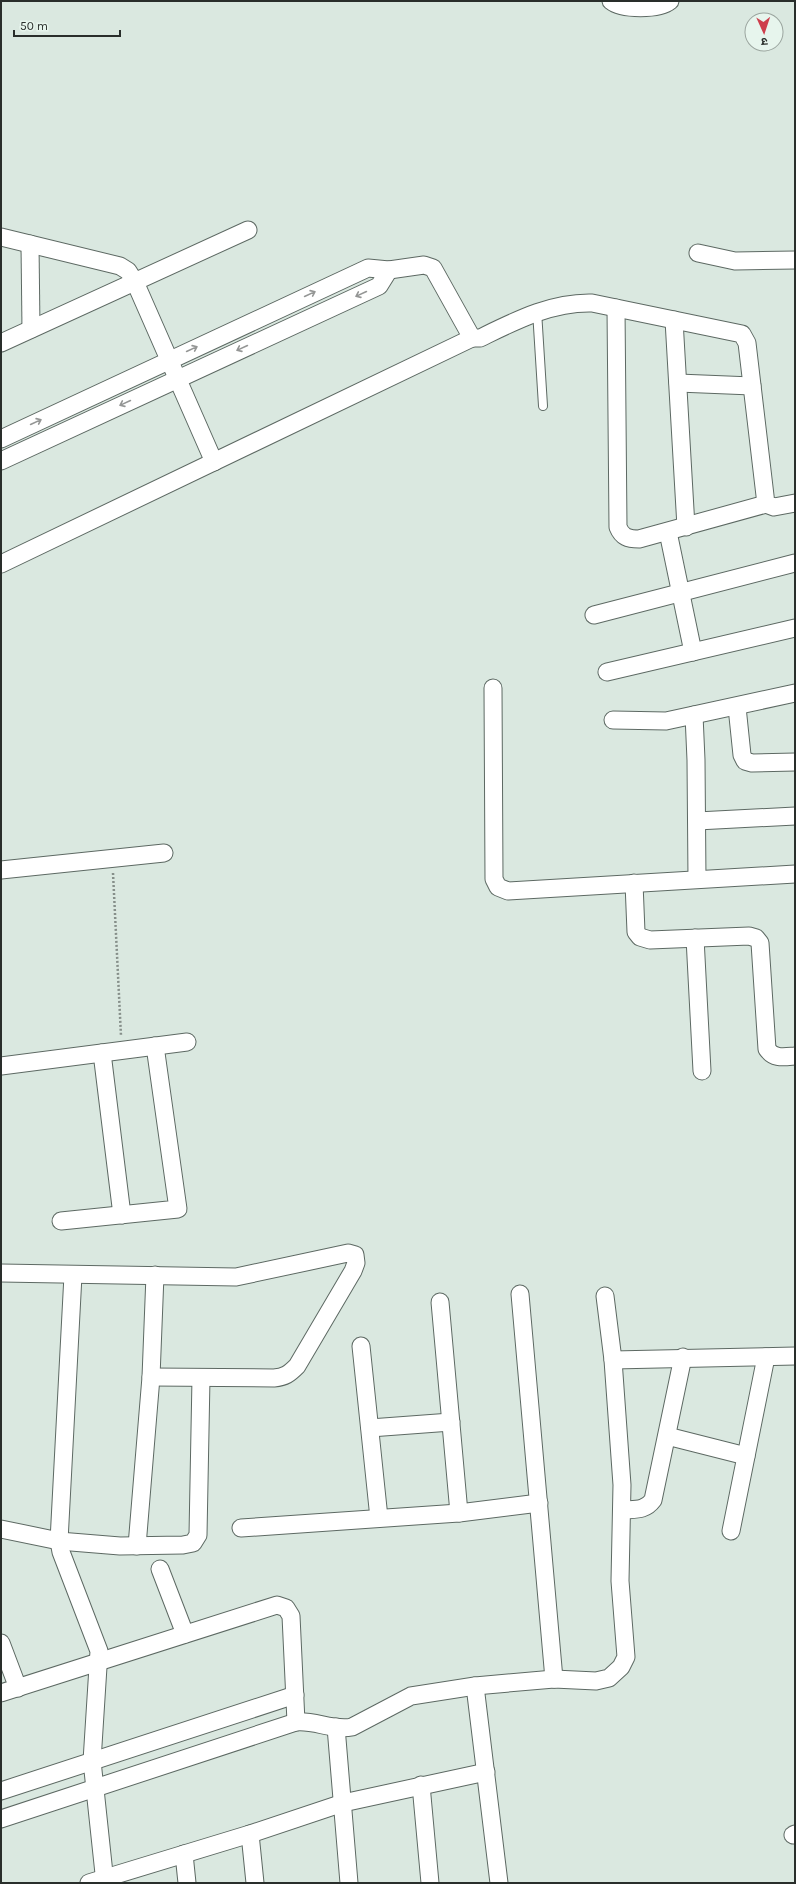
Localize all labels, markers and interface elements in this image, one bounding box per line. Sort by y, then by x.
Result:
scale bar [14,12,120,38]
north arrow [744,12,784,52]
text: 50 m [20,19,48,33]
text: उ [760,35,768,48]
one-way arrow [304,290,316,297]
one-way arrow [355,291,367,298]
one-way arrow [185,345,197,352]
one-way arrow [237,345,249,352]
one-way arrow [119,400,131,407]
one-way arrow [30,418,42,425]

